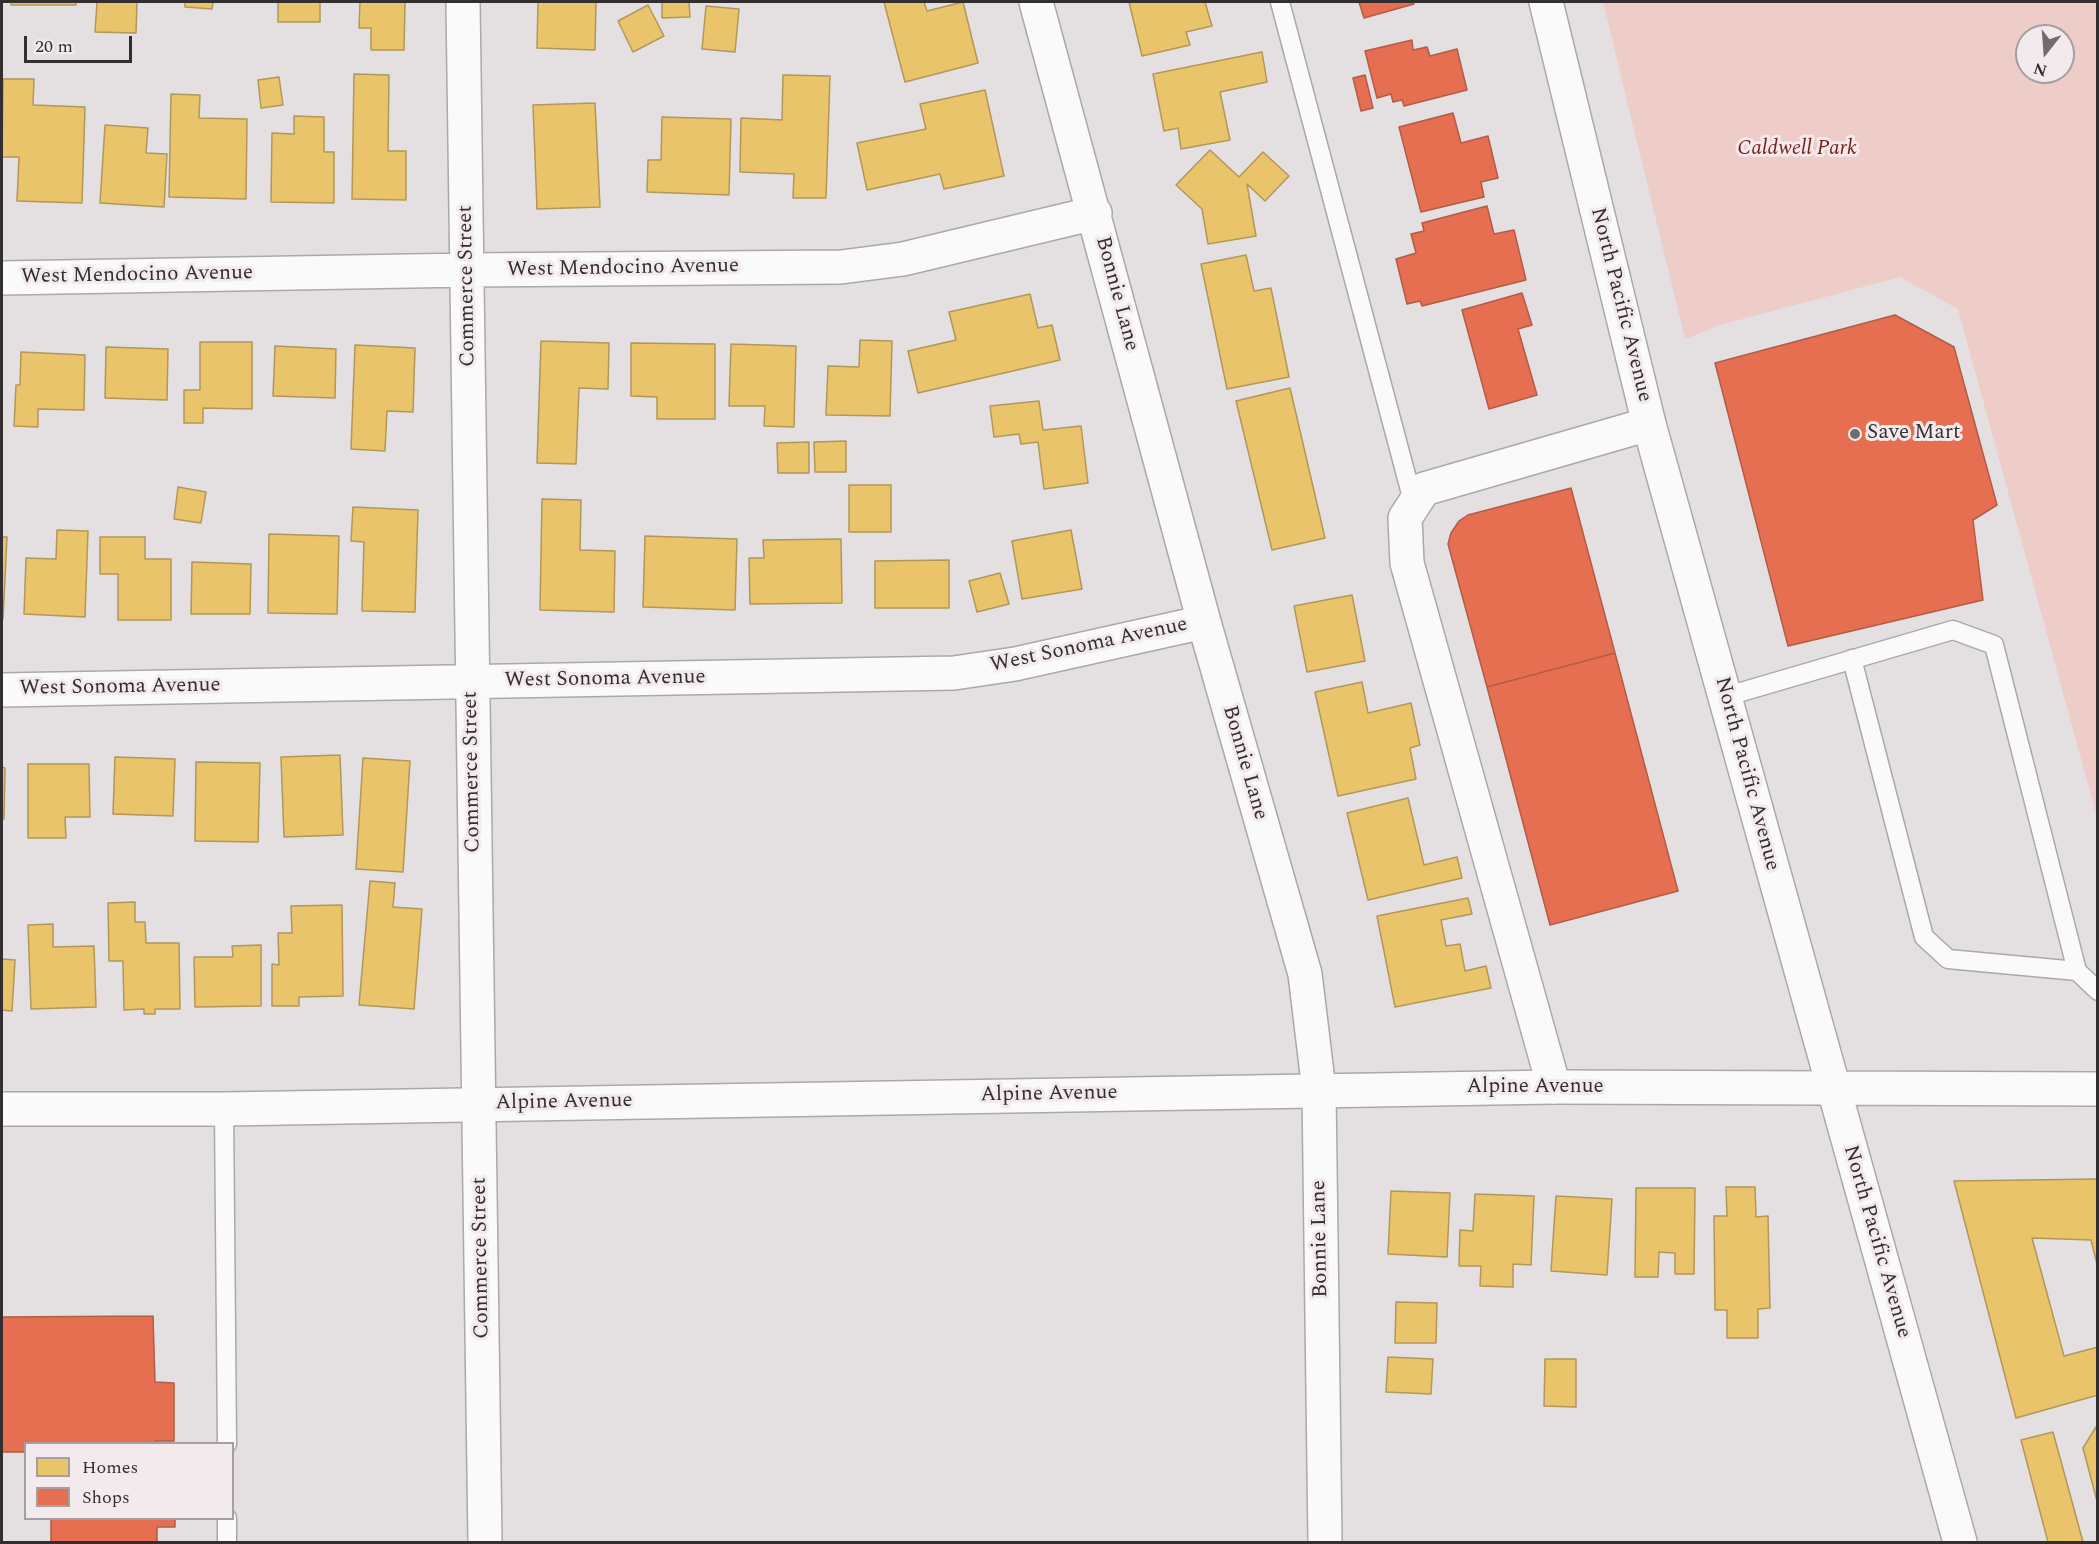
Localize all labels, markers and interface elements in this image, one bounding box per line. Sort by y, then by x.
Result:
scale bar [27,24,135,62]
north arrow [2015,24,2075,84]
text: 20 m [35,33,73,60]
text: N [2031,56,2050,83]
park label: Caldwell Park [1737,137,1857,163]
street label: Commerce Street [454,205,482,367]
street label: North Pacific Avenue [1584,205,1656,405]
street label: Bonnie Lane [1089,234,1143,354]
street label: West Mendocino Avenue [507,254,739,284]
street label: West Mendocino Avenue [21,261,253,291]
place label: Save Mart [1867,421,1961,447]
marker: Save Mart [1848,427,1862,441]
street label: West Sonoma Avenue [988,613,1190,679]
street label: West Sonoma Avenue [504,666,706,694]
street label: West Sonoma Avenue [19,674,221,702]
street label: North Pacific Avenue [1708,674,1784,874]
street label: Commerce Street [459,691,487,853]
street label: Bonnie Lane [1216,703,1272,823]
street label: Alpine Avenue [1466,1075,1604,1101]
street label: Alpine Avenue [980,1081,1118,1109]
street label: Alpine Avenue [495,1089,633,1117]
street label: North Pacific Avenue [1836,1143,1916,1341]
street label: Commerce Street [468,1177,496,1339]
street label: Bonnie Lane [1307,1180,1335,1298]
legend [24,1442,234,1520]
text: Homes [82,1454,138,1481]
text: Shops [82,1484,130,1511]

